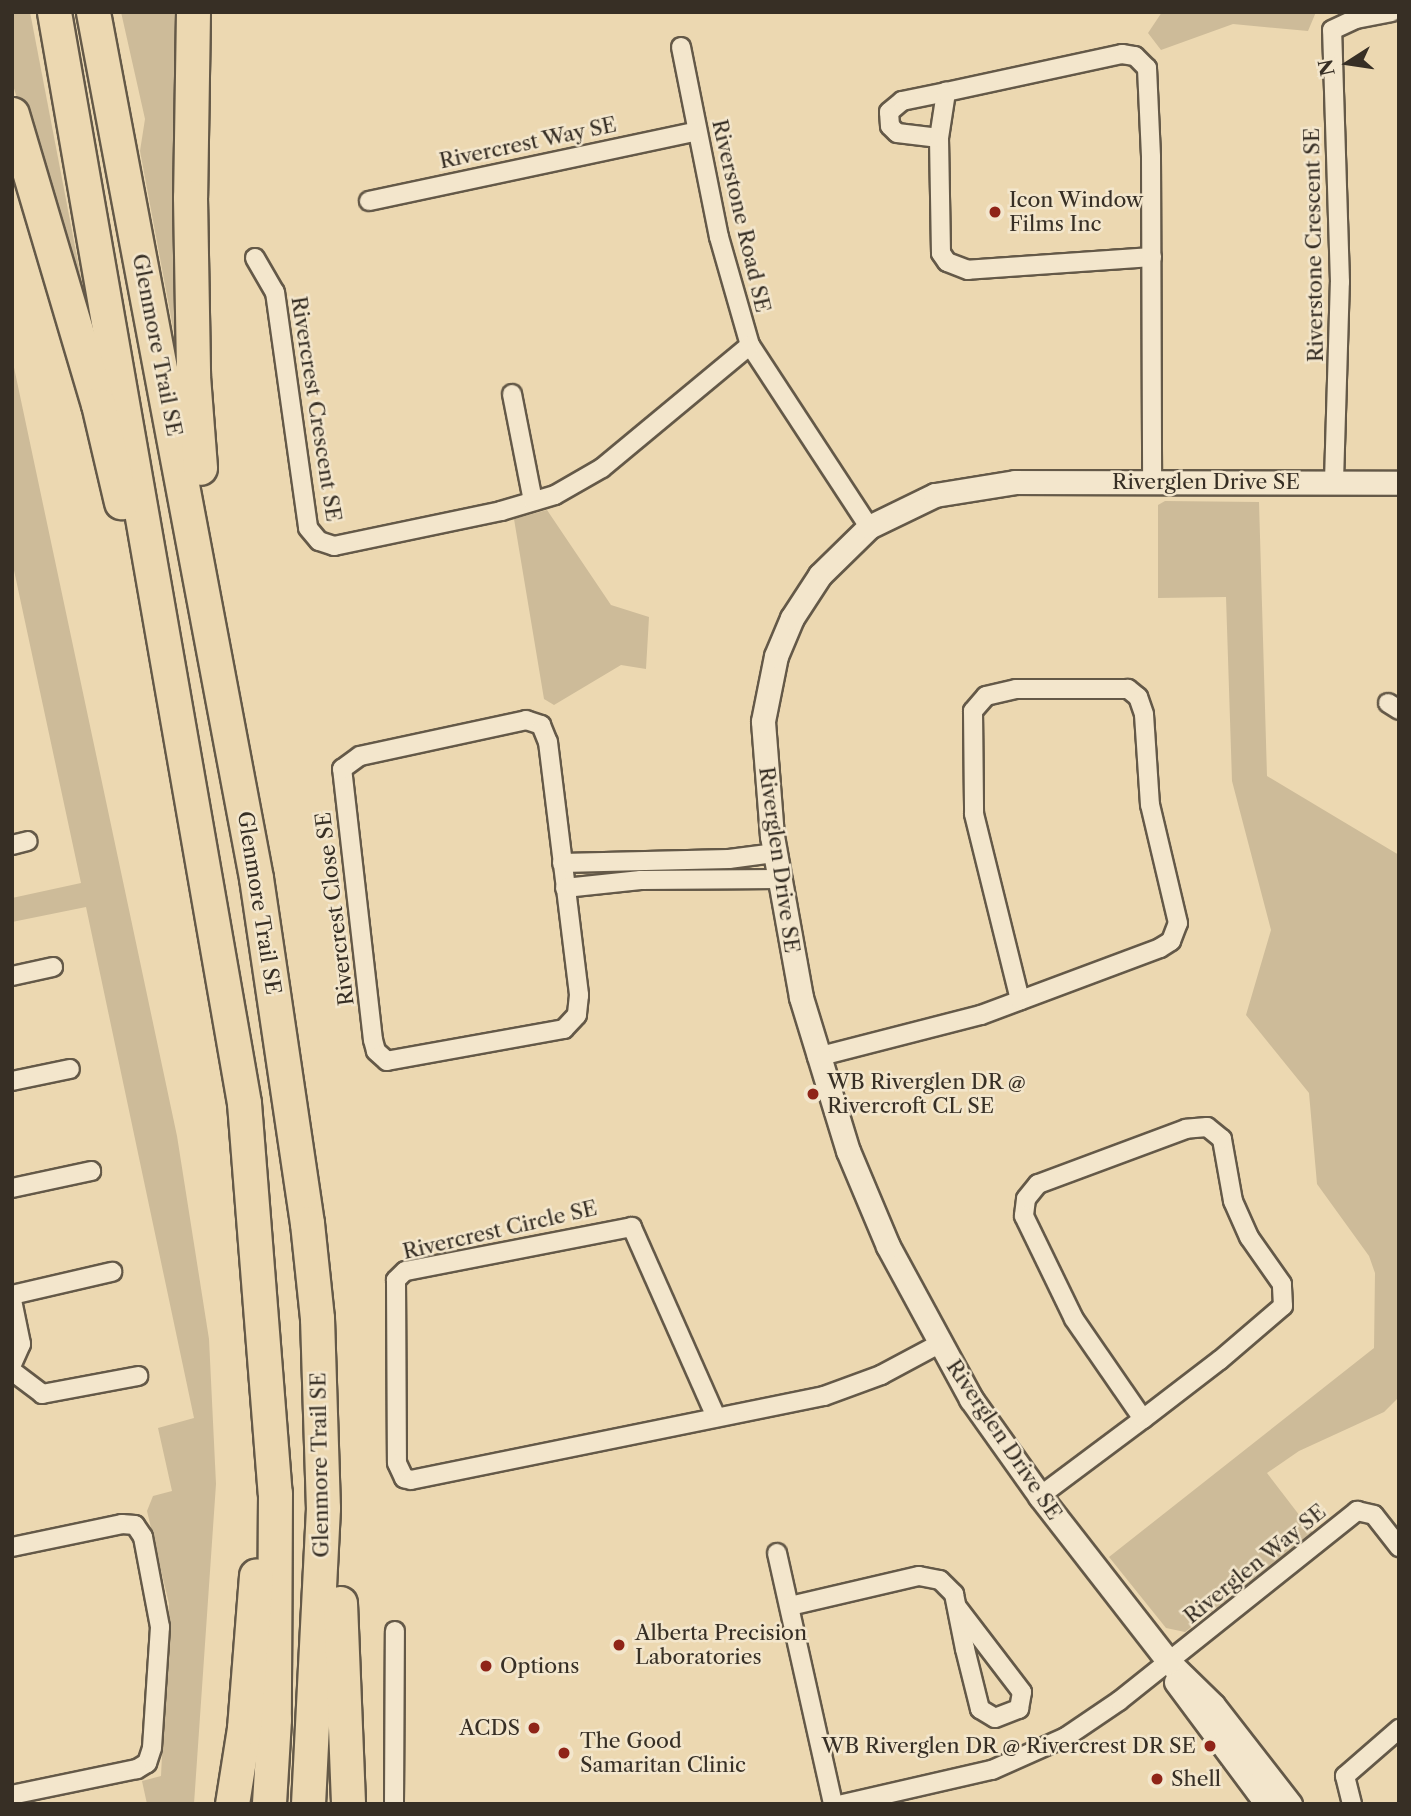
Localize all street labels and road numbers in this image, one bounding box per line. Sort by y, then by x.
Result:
street label: Rivercrest Way SE [436,112,620,174]
street label: Riverstone Road SE [707,117,775,315]
street label: Riverstone Crescent SE [1299,128,1329,362]
street label: Glenmore Trail SE [127,251,187,439]
street label: Rivercrest Crescent SE [286,295,346,523]
street label: Riverglen Drive SE [1112,469,1300,495]
street label: Riverglen Drive SE [753,765,805,955]
street label: Glenmore Trail SE [232,809,286,997]
street label: Rivercrest Close SE [311,811,359,1007]
street label: Rivercrest Circle SE [400,1195,600,1265]
street label: Riverglen Drive SE [941,1355,1067,1525]
street label: Glenmore Trail SE [306,1372,334,1558]
street label: Riverglen Way SE [1178,1499,1332,1629]

